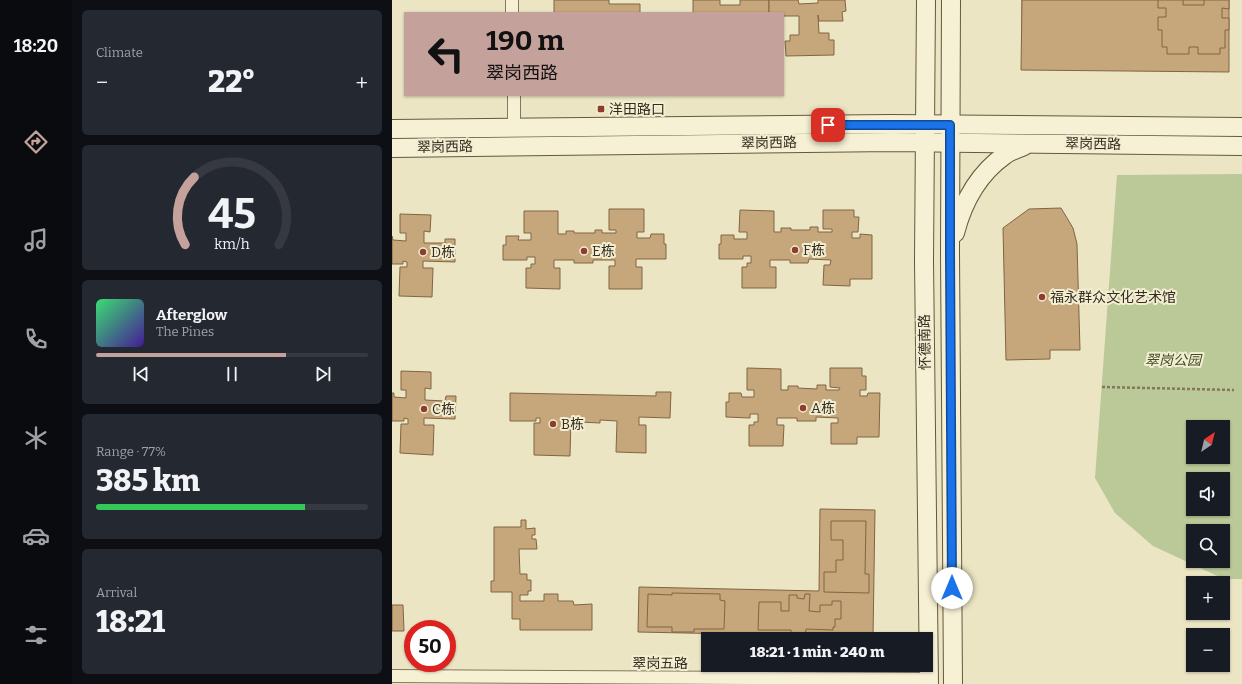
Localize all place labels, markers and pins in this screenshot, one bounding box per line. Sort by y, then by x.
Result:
place label: 洋田路口 [609,101,665,118]
marker: 洋田路口 [596,104,606,114]
pin [811,108,845,142]
place label: F栋 [803,242,825,259]
place label: E栋 [592,243,615,260]
place label: D栋 [431,244,455,261]
marker: F栋 [790,245,800,255]
marker: E栋 [579,246,589,256]
marker: D栋 [418,247,428,257]
place label: 福永群众文化艺术馆 [1050,289,1176,306]
marker: 福永群众文化艺术馆 [1037,292,1047,302]
place label: A栋 [811,400,835,417]
place label: C栋 [432,401,455,418]
marker: A栋 [798,403,808,413]
marker: C栋 [419,404,429,414]
place label: B栋 [561,416,584,433]
marker: B栋 [548,419,558,429]

